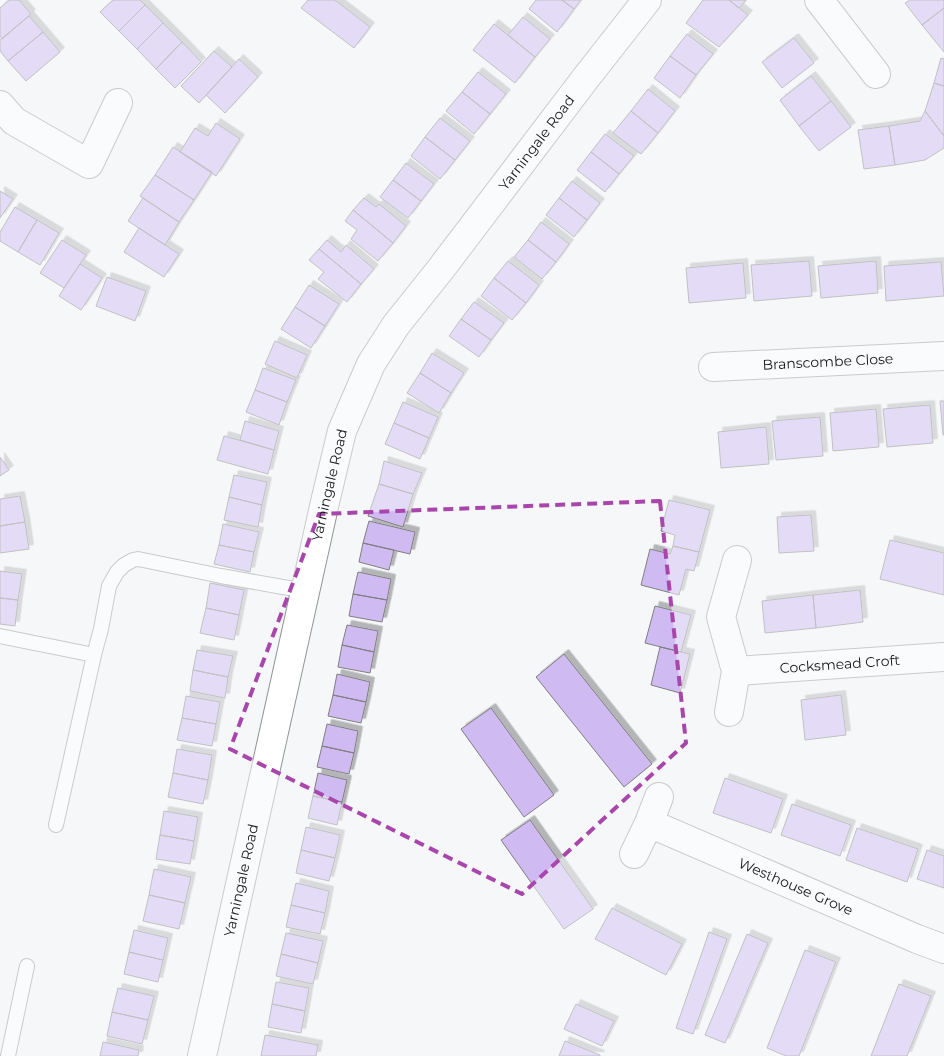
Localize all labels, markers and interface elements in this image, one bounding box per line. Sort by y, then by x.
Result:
street label: Yarningale Road [495,92,578,194]
street label: Branscombe Close [762,349,894,374]
street label: Yarningale Road [308,427,351,543]
street label: Cocksmead Croft [779,651,901,677]
street label: Yarningale Road [220,822,262,938]
street label: Westhouse Grove [736,854,856,919]

